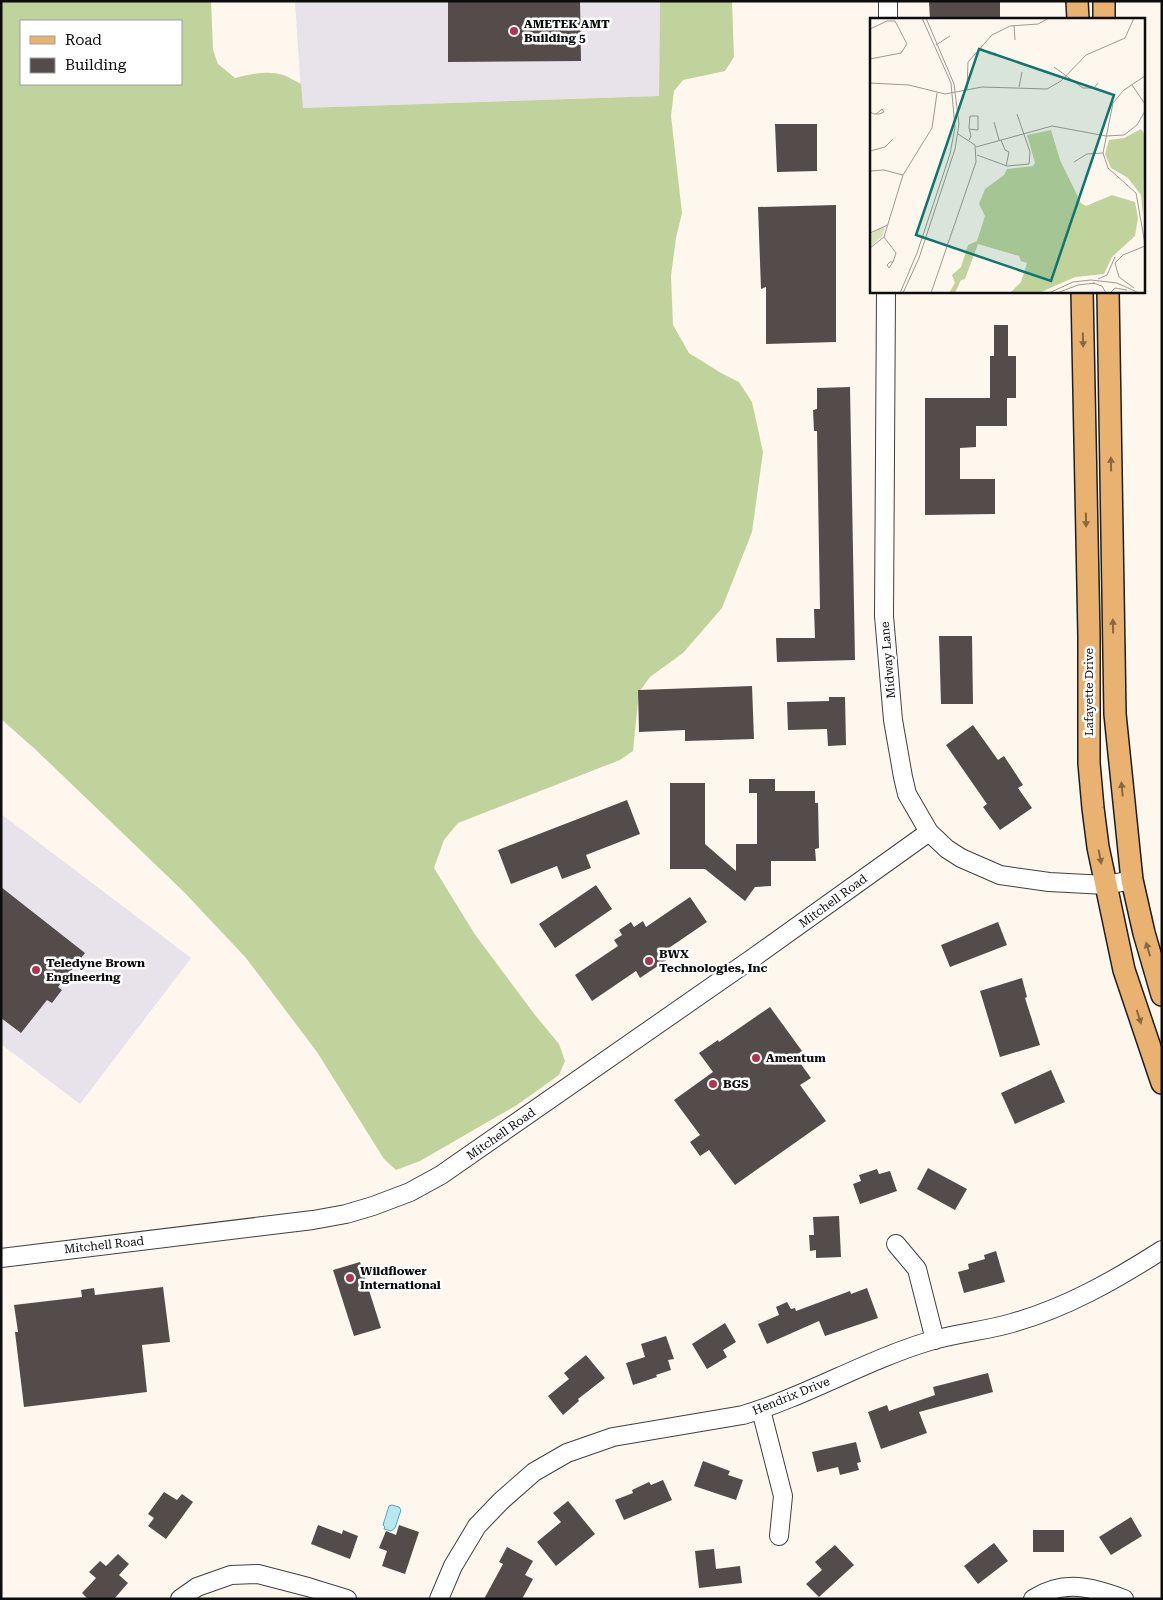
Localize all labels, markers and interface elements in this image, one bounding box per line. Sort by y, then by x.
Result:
place label: AMETEK AMT Building 5 [524,17,610,45]
inset map [870,18,1146,292]
legend [20,20,182,85]
marker: AMETEK AMT Building 5 [508,25,520,37]
text: Road [65,31,102,49]
text: Building [65,56,127,74]
one-way arrow [1079,332,1087,348]
one-way arrow [1107,456,1115,472]
one-way arrow [1083,512,1091,528]
one-way arrow [1109,618,1117,634]
street label: Midway Lane [878,620,898,699]
street label: Lafayette Drive [1082,648,1096,736]
one-way arrow [1118,780,1126,796]
one-way arrow [1097,849,1105,865]
street label: Mitchell Road [796,872,870,930]
one-way arrow [1144,941,1152,956]
place label: BWX Technologies, Inc [659,947,768,975]
marker: BWX Technologies, Inc [643,955,655,967]
place label: Teledyne Brown Engineering [46,956,145,984]
marker: Teledyne Brown Engineering [30,964,42,976]
one-way arrow [1135,1010,1143,1025]
place label: Amentum [766,1051,826,1065]
marker: Amentum [750,1052,762,1064]
place label: BGS [723,1077,749,1091]
marker: BGS [707,1078,719,1090]
street label: Mitchell Road [464,1105,538,1163]
street label: Mitchell Road [63,1234,145,1256]
place label: Wildflower International [360,1264,441,1292]
marker: Wildflower International [344,1272,356,1284]
street label: Hendrix Drive [750,1374,832,1418]

